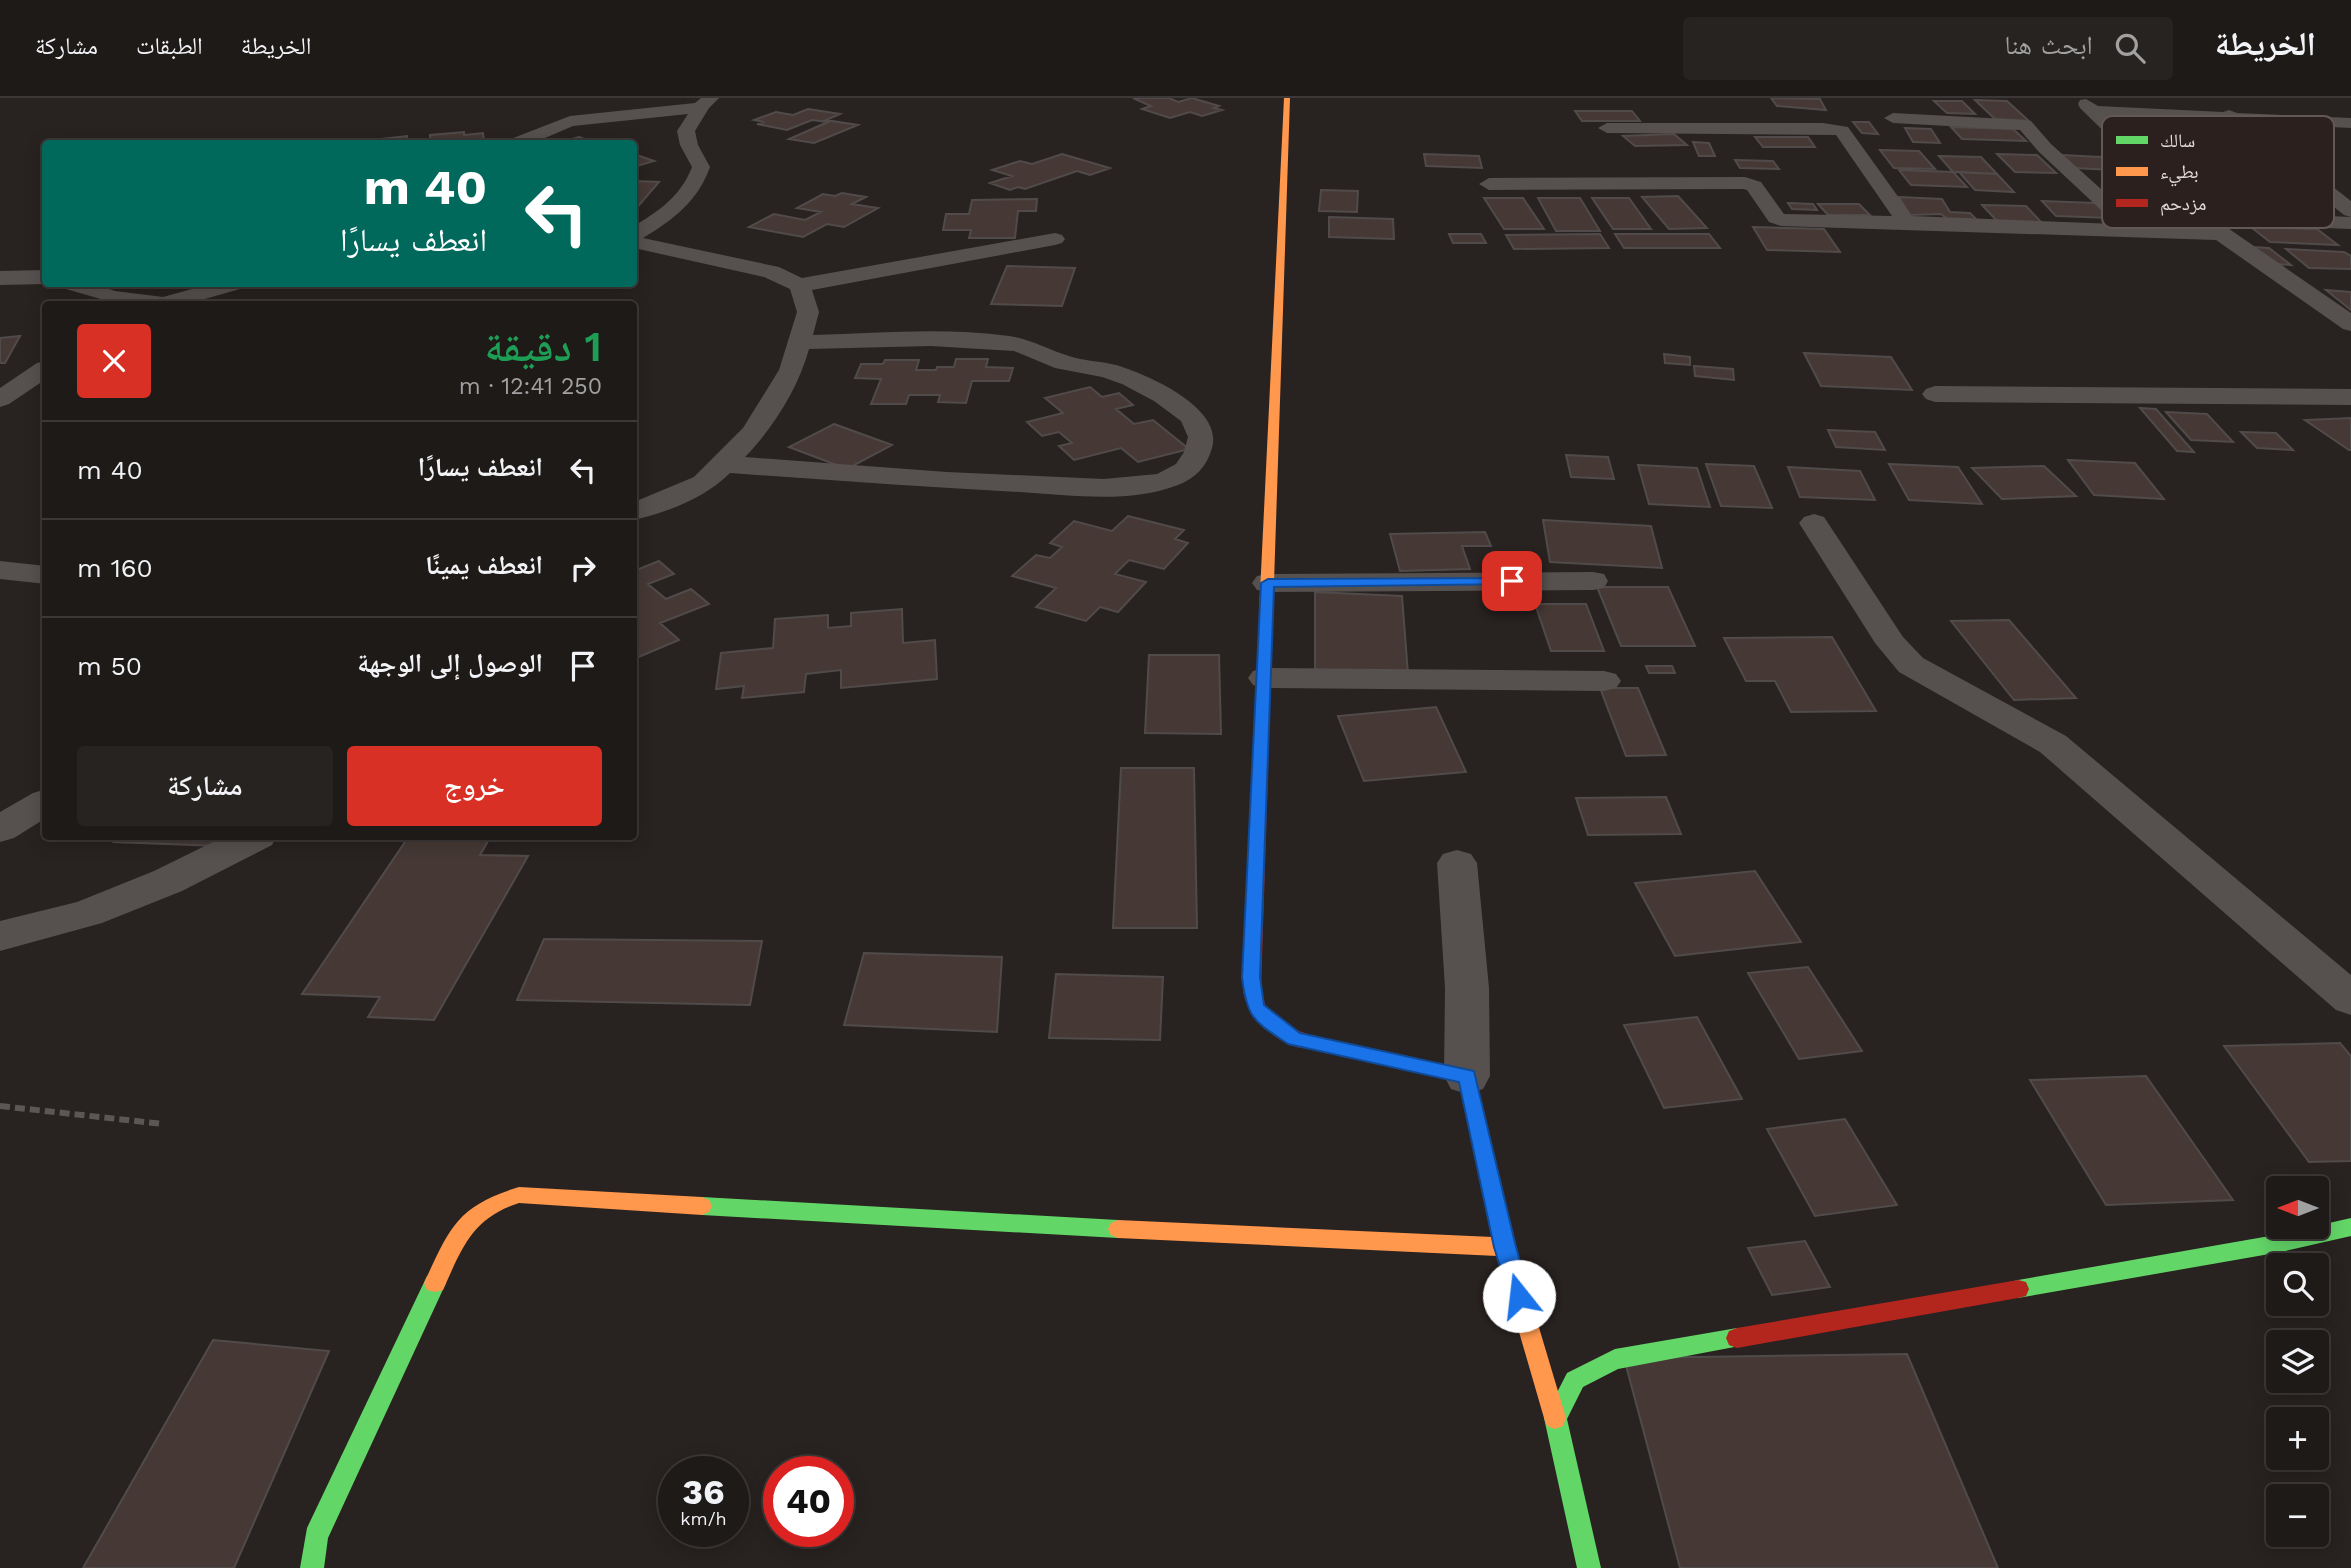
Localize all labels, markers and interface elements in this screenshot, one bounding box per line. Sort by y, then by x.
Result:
search box [1683,17,2173,80]
text: الخريطة [2215,24,2316,63]
icon: search [2111,29,2149,67]
text: ابحث هنا [2005,30,2093,60]
text: مشاركة [35,32,98,60]
text: الطبقات [136,32,203,60]
text: الخريطة [241,32,311,60]
legend [2102,116,2334,228]
text: سالك [2160,129,2195,152]
text: 40 m [364,158,487,216]
text: بطيء [2160,160,2199,187]
icon: left [511,168,602,259]
text: مزدحم [2160,192,2206,216]
text: انعطف يسارًا [340,221,487,259]
text: 1 دقيقة [484,322,602,371]
button: close [77,324,151,398]
text: 250 m · 12:41 [459,373,602,400]
icon: left [564,451,602,489]
text: انعطف يسارًا [418,452,543,482]
text: 40 m [77,455,143,485]
icon: right [564,549,602,587]
text: انعطف يمينًا [425,550,543,580]
pin [1482,551,1542,611]
text: 160 m [77,553,153,583]
icon: arrive [1493,562,1531,600]
icon: arrive [564,647,602,685]
text: الوصول إلى الوجهة [357,648,543,678]
text: 50 m [77,651,142,681]
button: مشاركة [77,746,333,826]
button: خروج [347,746,602,826]
north arrow [2266,1176,2329,1239]
map controls [2266,1176,2329,1547]
button: search [2266,1253,2329,1316]
position arrow [1482,1259,1556,1333]
button: layers [2266,1330,2329,1393]
button: + [2266,1407,2329,1470]
speed limit sign: 40 [763,1456,854,1547]
text: 36 [682,1471,725,1513]
button: − [2266,1484,2329,1547]
text: km/h [680,1508,727,1529]

